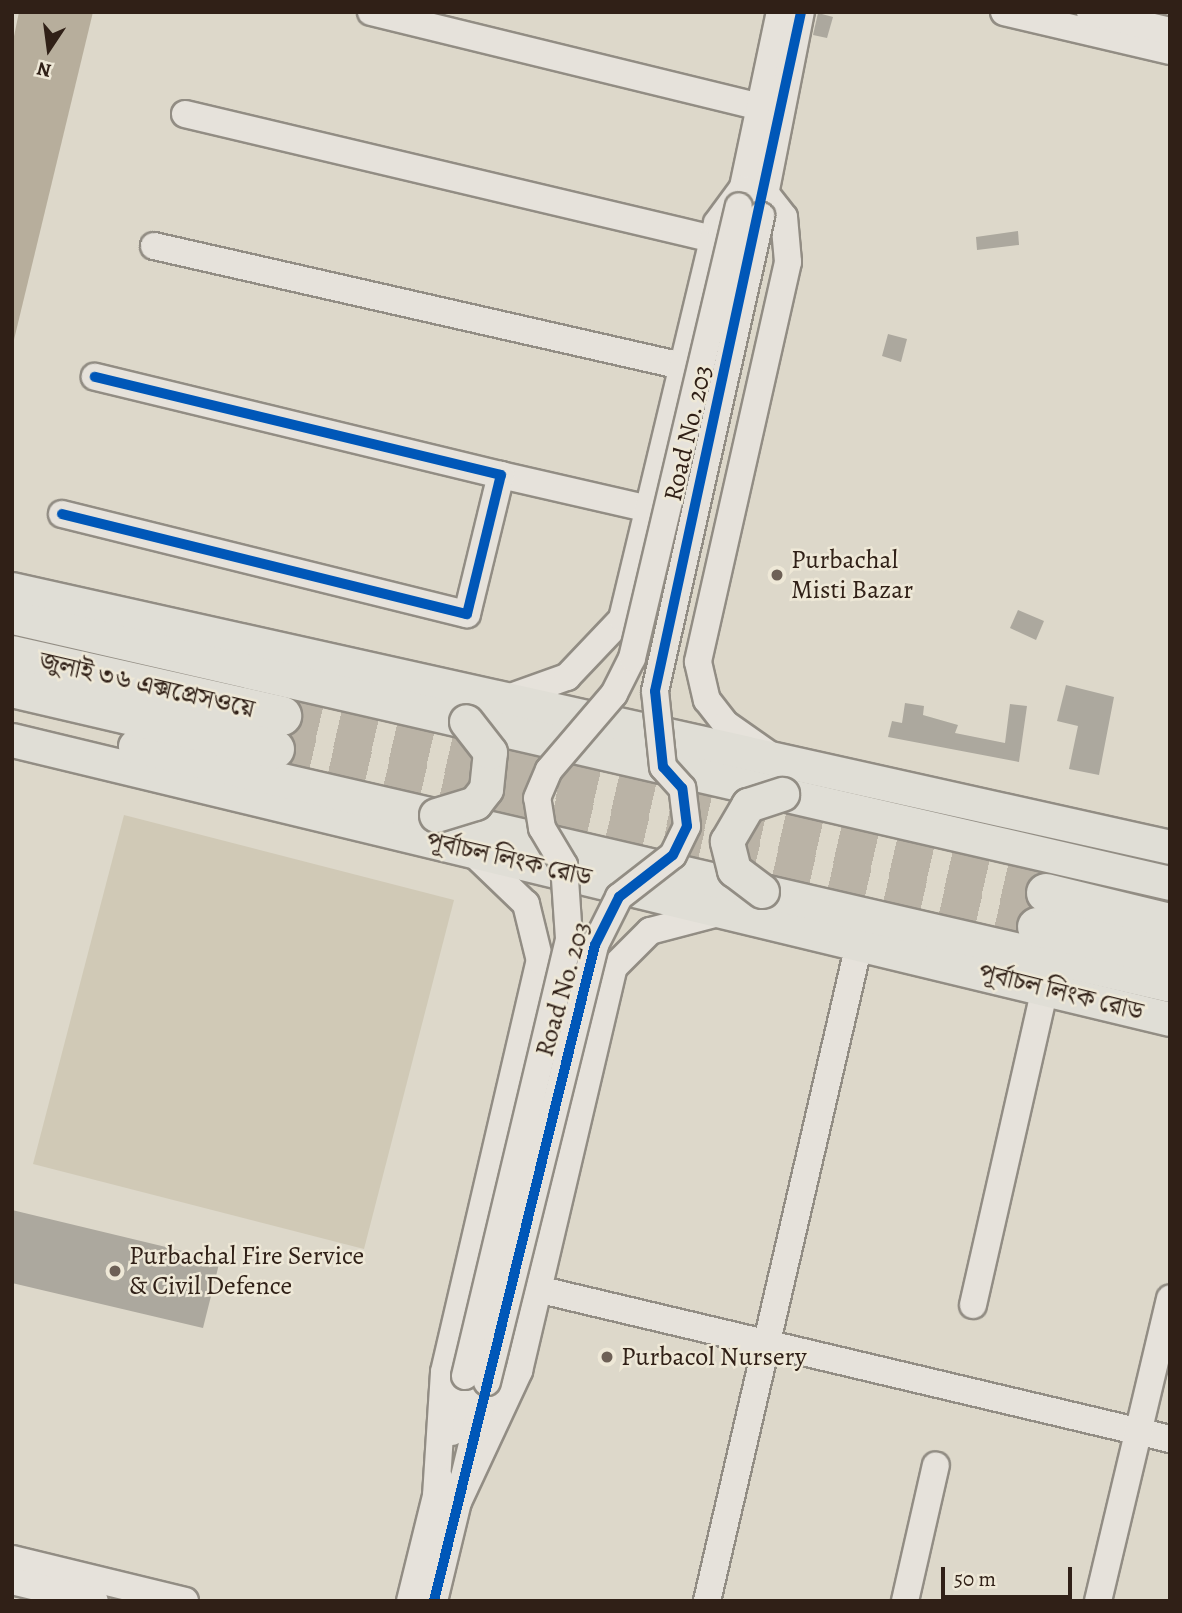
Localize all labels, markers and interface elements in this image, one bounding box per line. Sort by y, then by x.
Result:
north arrow [14,14,84,84]
text: N [35,55,54,84]
street label: Road No. 203 [657,362,719,504]
place label: Purbachal Misti Bazar [791,544,913,606]
marker: Purbachal Misti Bazar [769,567,785,583]
street label: জুলাই ৩৬ এক্সপ্রেসওয়ে [36,645,258,725]
street label: পূর্বাচল লিংক রোড [423,825,595,893]
street label: Road No. 203 [529,918,597,1060]
street label: পূর্বাচল লিংক রোড [975,956,1147,1028]
place label: Purbachal Fire Service & Civil Defence [129,1240,364,1302]
marker: Purbachal Fire Service & Civil Defence [107,1263,123,1279]
place label: Purbacol Nursery [621,1341,807,1373]
marker: Purbacol Nursery [599,1349,615,1365]
scale bar [944,1554,1075,1598]
text: 50 m [954,1565,996,1593]

